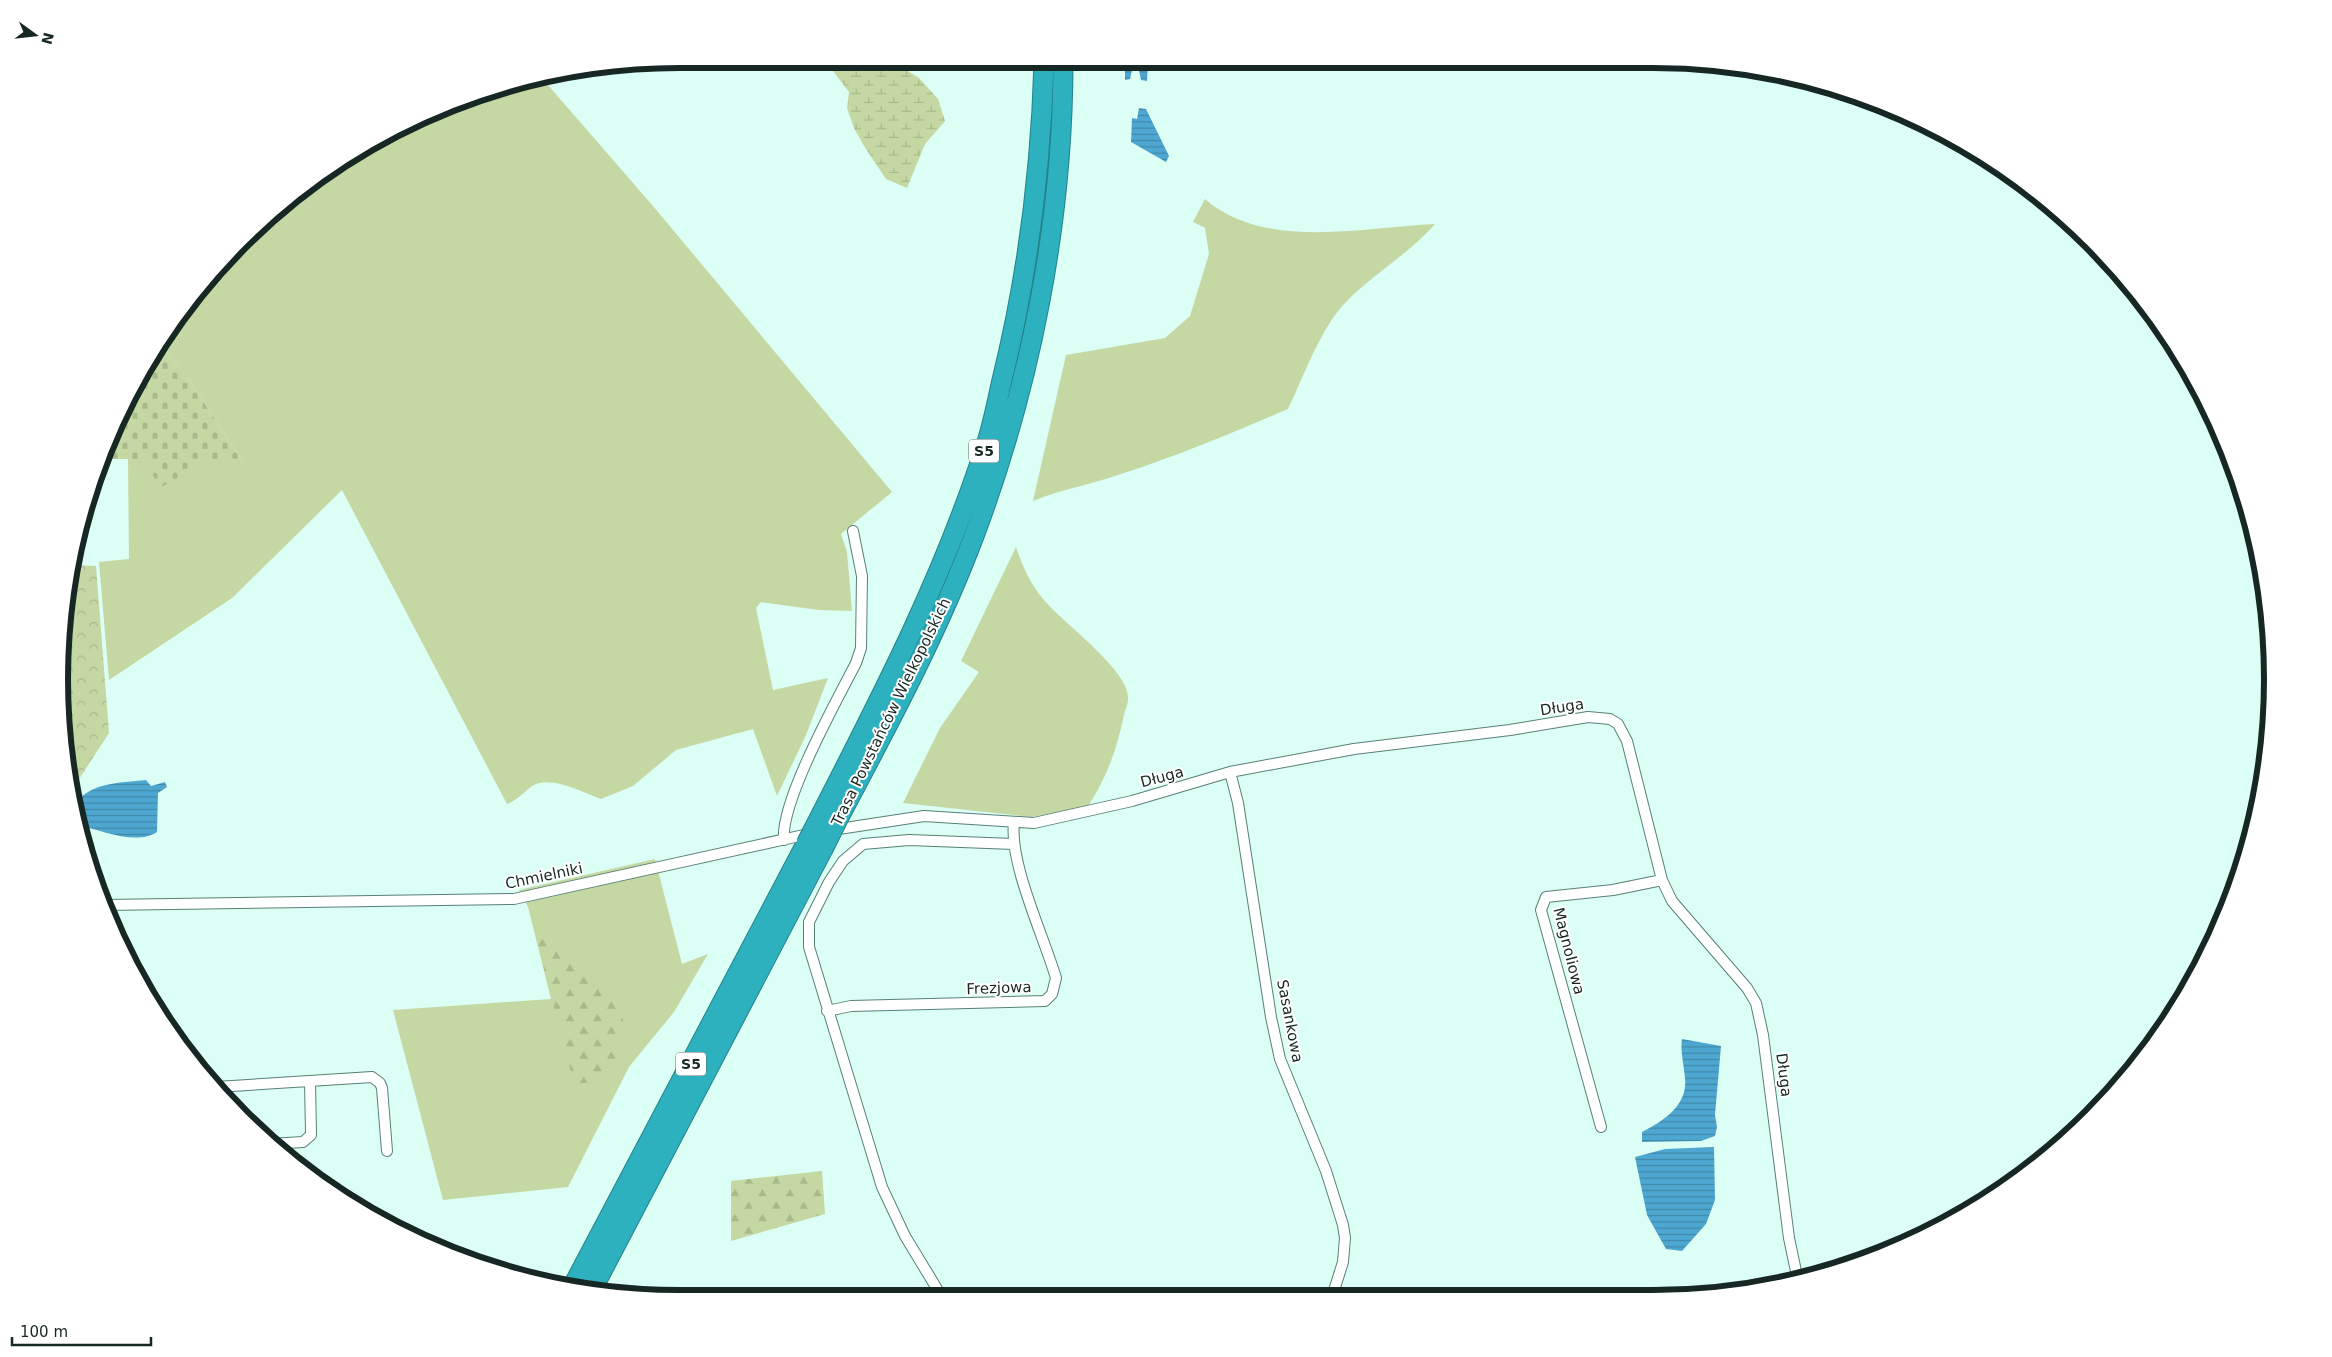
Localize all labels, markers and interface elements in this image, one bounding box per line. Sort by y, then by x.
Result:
north arrow [10,10,60,60]
text: N [38,31,57,46]
road number: S5 [969,440,999,462]
street label: Trasa Powstańców Wielkopolskich [827,595,954,830]
street label: Długa [1539,695,1585,719]
street label: Długa [1138,763,1186,791]
street label: Chmielniki [504,859,584,893]
street label: Magnoliowa [1549,905,1589,997]
street label: Frezjowa [966,978,1032,998]
street label: Sasankowa [1273,978,1307,1064]
road number: S5 [676,1052,706,1076]
street label: Długa [1772,1052,1796,1098]
scale bar [12,1314,151,1346]
text: 100 m [20,1323,68,1341]

